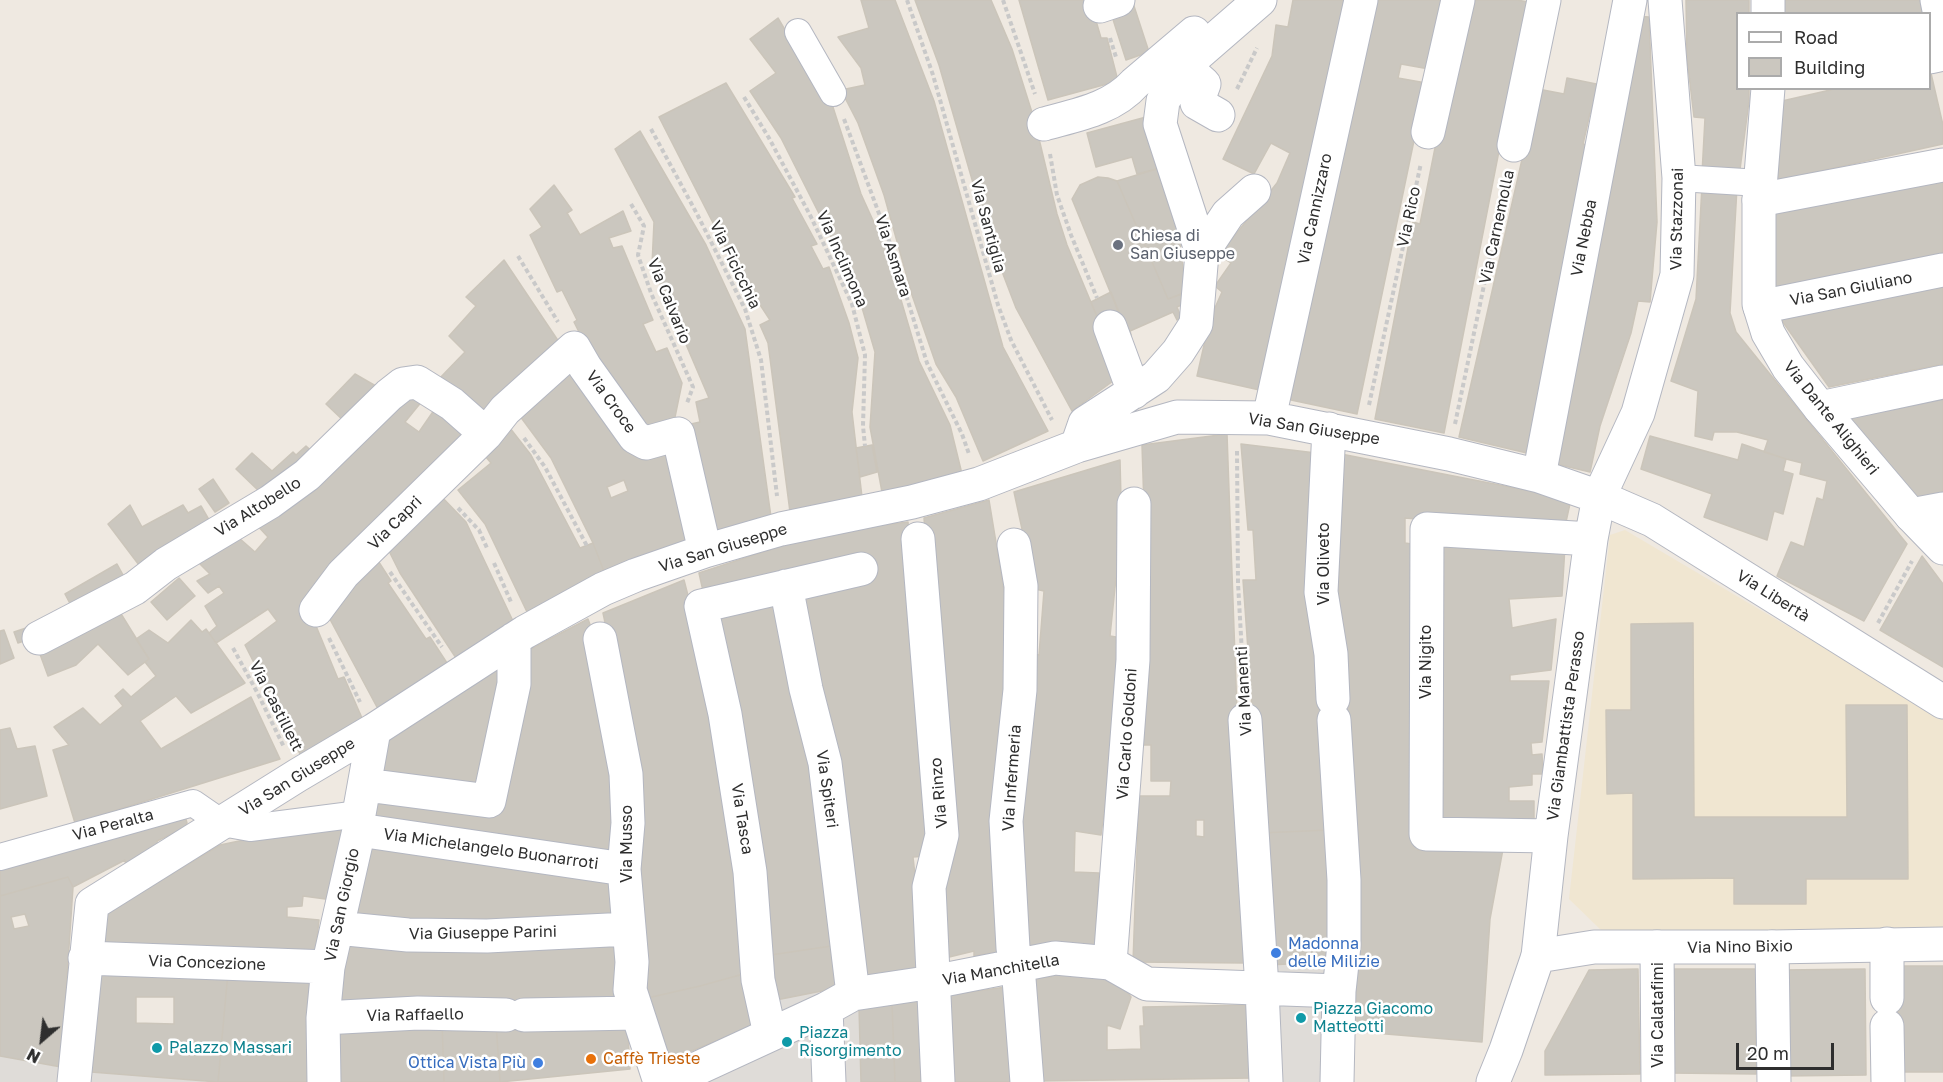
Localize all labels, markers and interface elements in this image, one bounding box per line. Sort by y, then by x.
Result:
legend [1736,12,1931,90]
text: Road [1794,26,1838,48]
text: Building [1794,56,1865,78]
street label: Via Cannizzaro [1294,152,1336,266]
street label: Via Carnemolla [1476,168,1518,286]
street label: Via Stazzonai [1667,168,1687,270]
street label: Via Santiglia [966,177,1010,275]
street label: Via Rico [1393,185,1425,249]
street label: Via Nebba [1567,198,1601,278]
street label: Via Inclimona [812,208,872,310]
street label: Via Asmara [871,212,915,300]
street label: Via Ficicchia [705,218,765,312]
place label: Chiesa di San Giuseppe [1130,226,1235,264]
marker: Chiesa di San Giuseppe [1111,238,1125,252]
street label: Via Calvario [643,255,695,347]
street label: Via San Giuliano [1788,268,1914,310]
street label: Via Dante Alighieri [1779,357,1883,479]
street label: Via Croce [582,367,640,437]
street label: Via San Giuseppe [1247,409,1381,449]
street label: Via Altobello [211,473,305,541]
street label: Via Capri [364,492,426,554]
street label: Via San Giuseppe [657,519,789,577]
street label: Via Oliveto [1314,522,1334,606]
street label: Via Libertà [1733,566,1813,626]
street label: Via Nigito [1416,625,1436,699]
street label: Via Giambattista Perasso [1543,630,1589,822]
street label: Via Manenti [1232,645,1256,737]
street label: Via Castillett [245,657,307,755]
street label: Via Carlo Goldoni [1113,667,1141,801]
street label: Via Infermeria [999,724,1025,832]
street label: Via San Giuseppe [235,734,359,820]
street label: Via Spiteri [812,749,842,829]
street label: Via Rinzo [926,757,952,829]
street label: Via Tasca [727,782,757,856]
street label: Via Peralta [70,805,156,845]
street label: Via Musso [617,805,637,883]
street label: Via Michelangelo Buonarroti [382,824,600,874]
street label: Via San Giorgio [321,846,363,964]
street label: Via Giuseppe Parini [409,922,557,944]
place label: Madonna delle Milizie [1288,934,1380,972]
street label: Via Nino Bixio [1687,936,1793,958]
marker: Madonna delle Milizie [1269,946,1283,960]
street label: Via Manchitella [941,950,1061,990]
street label: Via Concezione [148,951,266,975]
street label: Via Calatafimi [1648,962,1668,1068]
place label: Piazza Giacomo Matteotti [1313,999,1433,1037]
street label: Via Raffaello [366,1005,464,1025]
north arrow [12,1010,72,1070]
marker: Piazza Giacomo Matteotti [1294,1011,1308,1025]
place label: Piazza Risorgimento [799,1023,902,1061]
scale bar [1739,1031,1836,1069]
marker: Piazza Risorgimento [780,1035,794,1049]
place label: Palazzo Massari [169,1038,292,1058]
marker: Palazzo Massari [150,1041,164,1055]
text: 20 m [1747,1042,1789,1064]
text: N [23,1044,44,1068]
place label: Caffè Trieste [603,1049,700,1069]
marker: Caffè Trieste [584,1052,598,1066]
place label: Ottica Vista Più [408,1053,526,1073]
marker: Ottica Vista Più [531,1056,545,1070]

